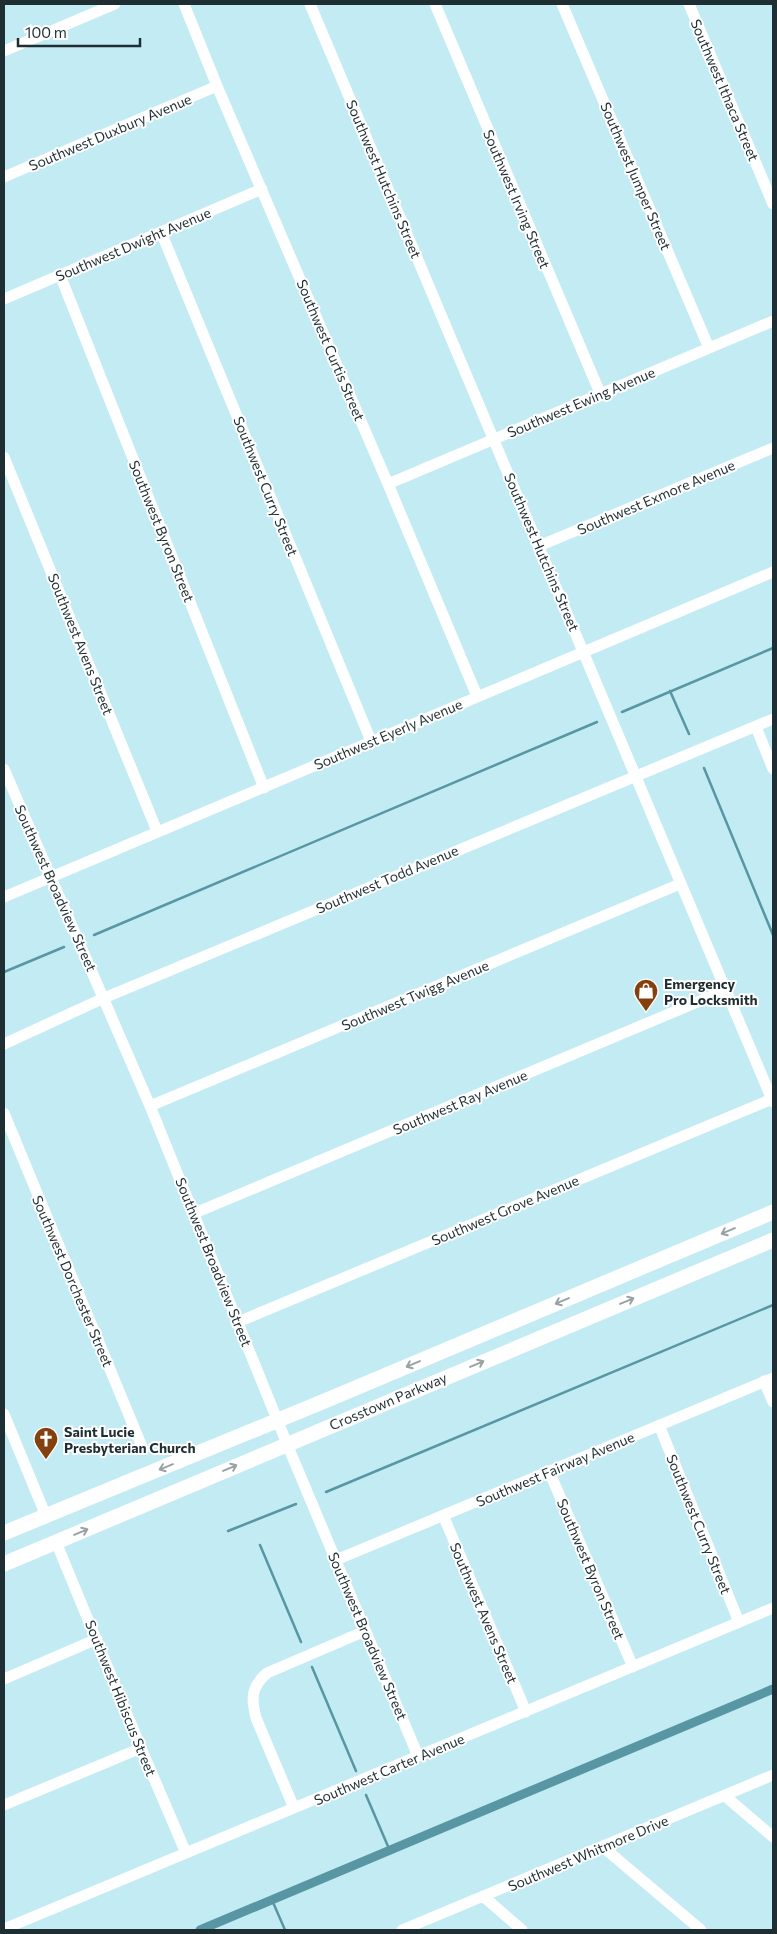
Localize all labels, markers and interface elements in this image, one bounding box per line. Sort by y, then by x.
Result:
scale bar [18,15,140,47]
street label: Southwest Ithaca Street [687,16,763,164]
text: 100 m [25,23,67,41]
street label: Southwest Duxbury Avenue [26,90,194,174]
street label: Southwest Hutchins Street [343,97,425,261]
street label: Southwest Jumper Street [597,100,675,253]
street label: Southwest Irving Street [480,127,554,271]
street label: Southwest Dwight Avenue [53,204,213,284]
street label: Southwest Curtis Street [293,277,369,424]
street label: Southwest Ewing Avenue [505,363,657,441]
street label: Southwest Curry Street [230,414,302,559]
street label: Southwest Exmore Avenue [575,456,737,538]
street label: Southwest Byron Street [126,458,198,605]
street label: Southwest Hutchins Street [501,470,583,634]
street label: Southwest Avens Street [45,571,117,718]
street label: Southwest Eyerly Avenue [311,695,465,773]
street label: Southwest Broadview Street [11,802,101,974]
street label: Southwest Todd Avenue [313,841,461,917]
street label: Southwest Twigg Avenue [339,956,491,1034]
place label: Emergency Pro Locksmith [664,975,758,1008]
shop icon: Emergency Pro Locksmith [633,978,659,1012]
street label: Southwest Ray Avenue [390,1066,530,1138]
street label: Southwest Grove Avenue [429,1171,581,1249]
street label: Southwest Broadview Street [172,1175,256,1349]
street label: Southwest Dorchester Street [29,1193,117,1370]
one-way arrow [721,1227,736,1237]
one-way arrow [619,1296,634,1306]
one-way arrow [555,1298,570,1307]
one-way arrow [469,1359,484,1369]
one-way arrow [406,1360,421,1370]
street label: Crosstown Parkway [327,1369,449,1433]
place label: Saint Lucie Presbyterian Church [64,1423,196,1456]
church icon: Saint Lucie Presbyterian Church [33,1426,59,1460]
street label: Southwest Fairway Avenue [473,1428,637,1510]
street label: Southwest Curry Street [663,1452,735,1597]
one-way arrow [158,1463,173,1472]
one-way arrow [222,1463,237,1473]
street label: Southwest Byron Street [554,1496,628,1642]
one-way arrow [73,1526,88,1536]
street label: Southwest Avens Street [447,1540,521,1686]
street label: Southwest Broadview Street [325,1550,411,1723]
street label: Southwest Hibiscus Street [82,1617,160,1779]
street label: Southwest Carter Avenue [311,1730,467,1808]
street label: Southwest Whitmore Drive [505,1811,671,1895]

